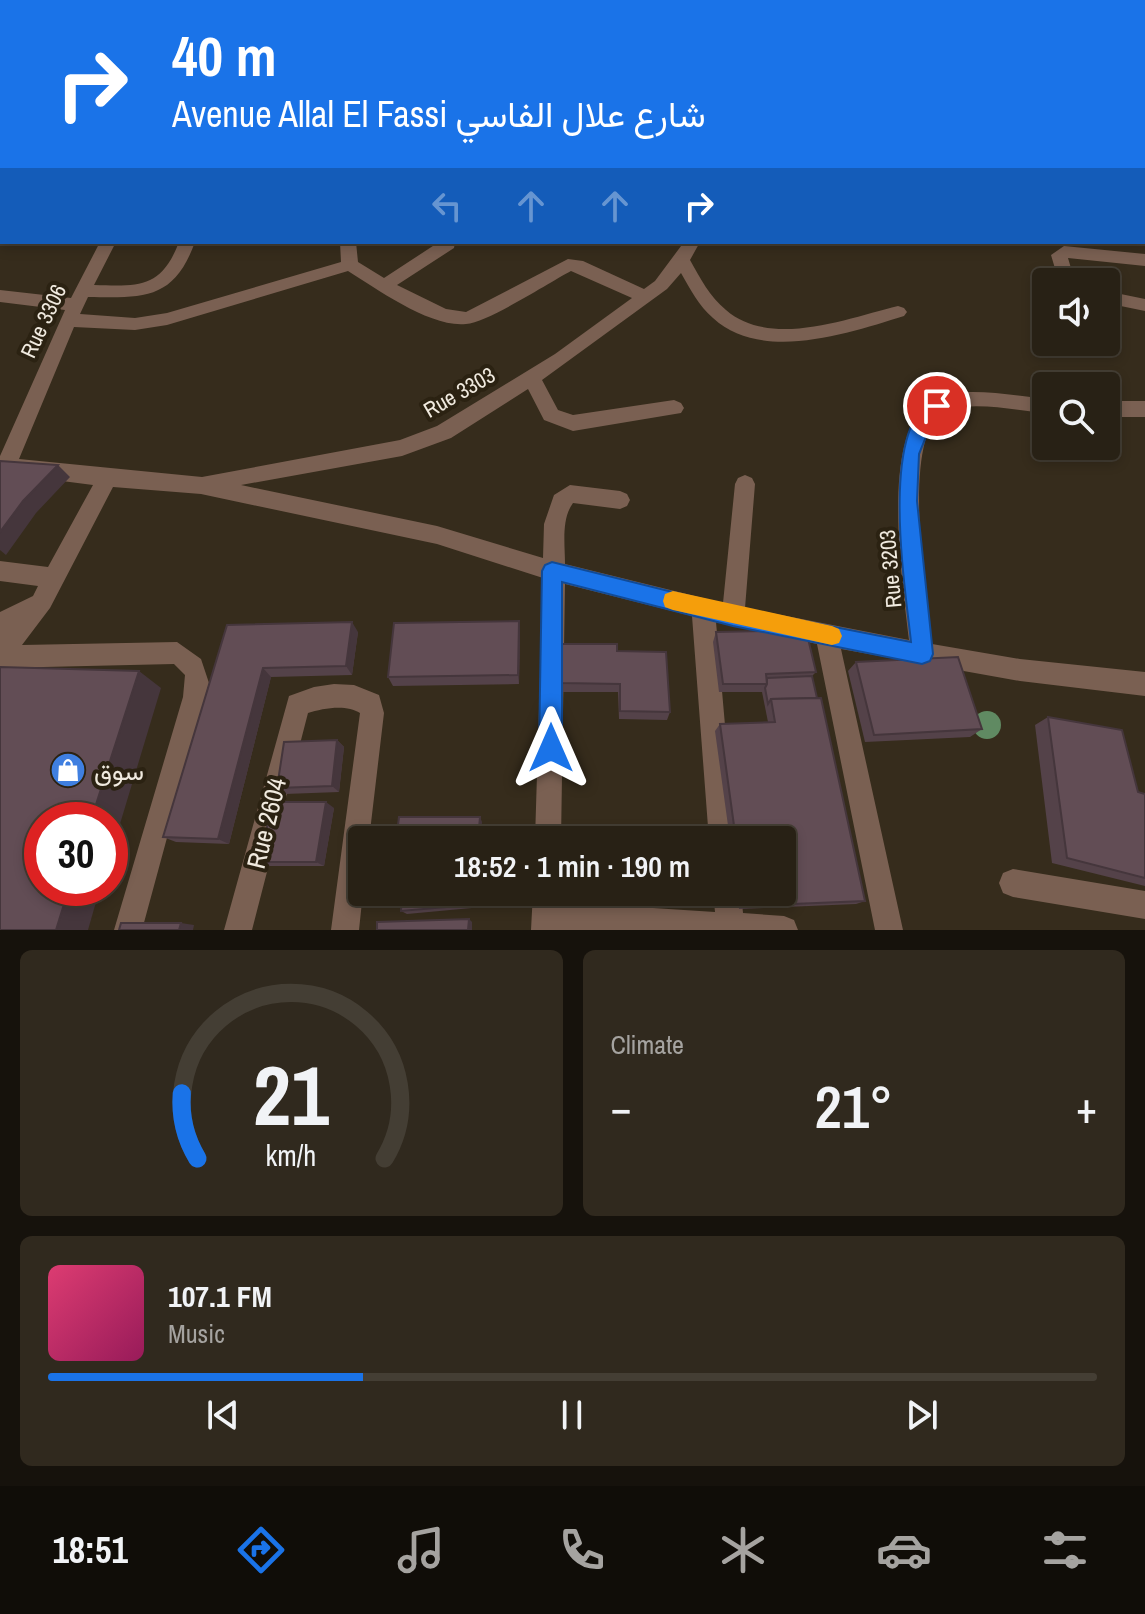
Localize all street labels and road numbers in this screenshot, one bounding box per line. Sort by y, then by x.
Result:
street label: Rue 3306 [13,279,73,363]
street label: Rue 3303 [418,359,500,425]
street label: Rue 3203 [872,529,908,609]
street label: Rue 2604 [238,774,294,872]

